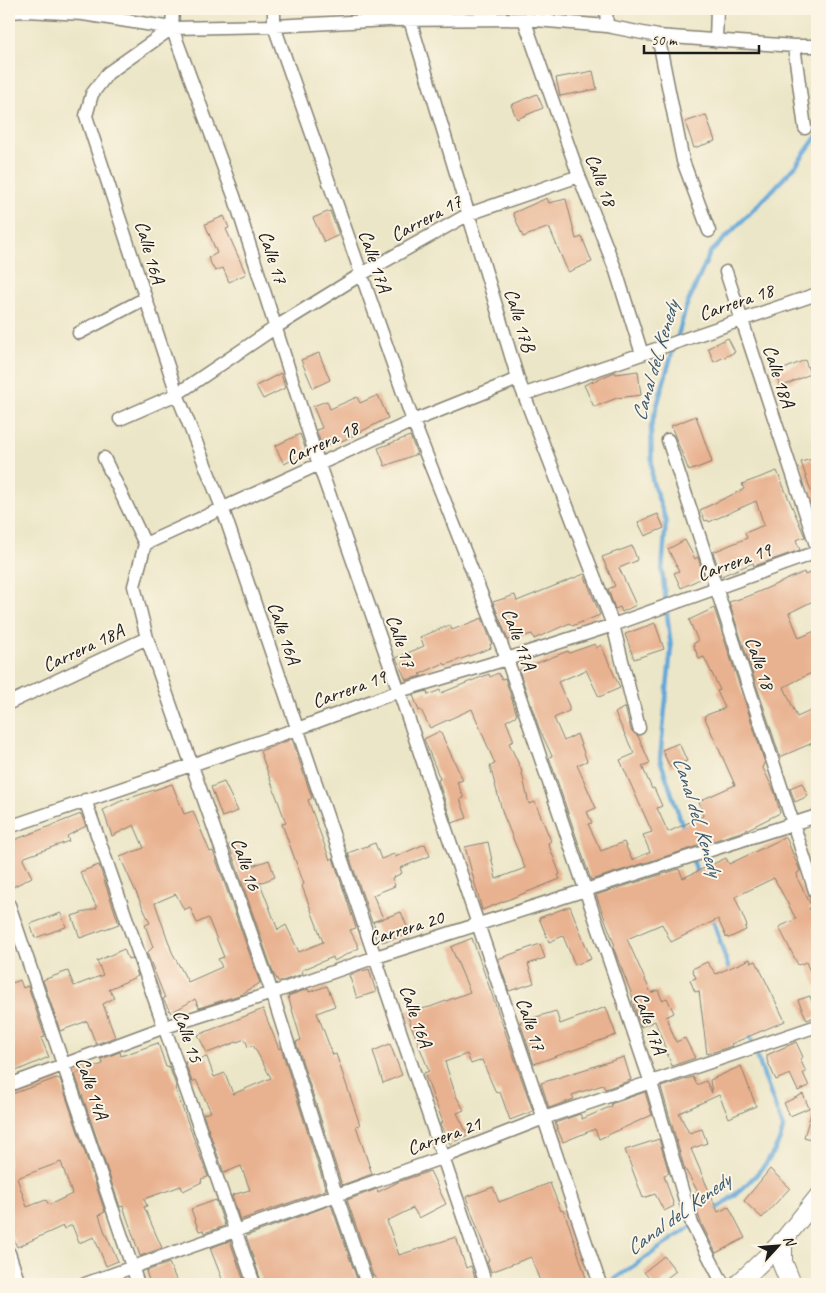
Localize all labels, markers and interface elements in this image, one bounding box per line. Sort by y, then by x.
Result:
scale bar [644,22,758,54]
text: 50 m [651,31,678,50]
street label: Calle 18 [580,150,623,212]
street label: Carrera 17 [386,188,467,247]
street label: Calle 16A [129,218,171,287]
street label: Calle 17 [253,227,294,288]
street label: Calle 17A [353,227,398,296]
street label: Carrera 18 [695,277,779,326]
street label: Calle 17B [499,285,542,356]
water label: Canal deL Kenedy [626,295,685,424]
street label: Calle 18A [757,342,801,411]
street label: Carrera 18 [282,414,364,471]
street label: Carrera 19 [693,536,776,587]
street label: Calle 16A [262,599,307,668]
street label: Calle 17A [496,604,543,674]
street label: Calle 17 [380,611,422,672]
street label: Carrera 18A [38,618,129,678]
street label: Calle 18 [739,633,781,695]
street label: Carrera 19 [308,663,391,714]
water label: Canal deL Kenedy [668,753,730,882]
street label: Calle 16 [225,834,267,895]
street label: Carrera 20 [365,904,449,951]
street label: Calle 16A [394,982,439,1051]
street label: Calle 17A [628,989,673,1058]
street label: Calle 17 [510,994,552,1055]
street label: Calle 15 [167,1006,209,1067]
street label: Calle 14A [70,1054,115,1123]
street label: Carrera 21 [403,1111,486,1161]
water label: Canal deL Kenedy [621,1165,738,1261]
north arrow [754,1220,804,1270]
text: N [780,1233,800,1250]

